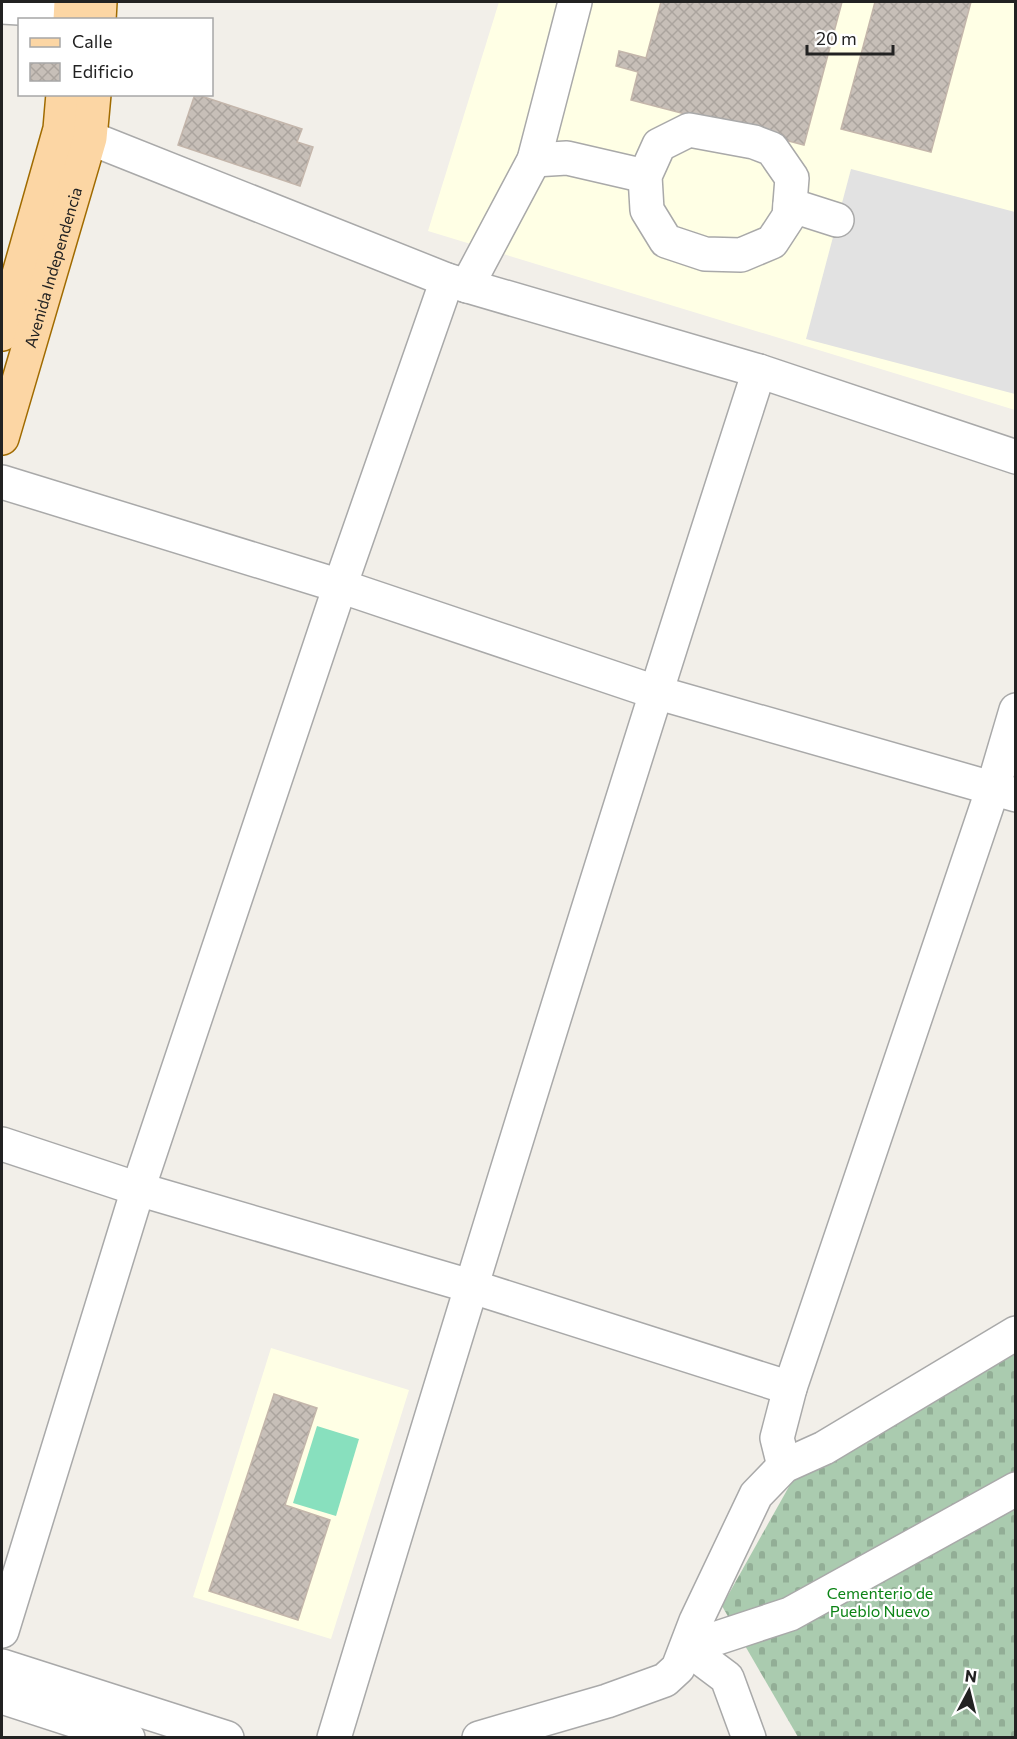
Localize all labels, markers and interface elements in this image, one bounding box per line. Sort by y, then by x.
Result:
legend [18,18,213,96]
scale bar [807,18,892,56]
text: 20 m [816,27,857,49]
text: Calle [72,30,112,52]
text: Edificio [72,60,134,82]
street label: Avenida Independencia [20,185,85,350]
park label: Cementerio de Pueblo Nuevo [827,1583,933,1620]
north arrow [939,1661,999,1721]
text: N [964,1665,978,1686]

